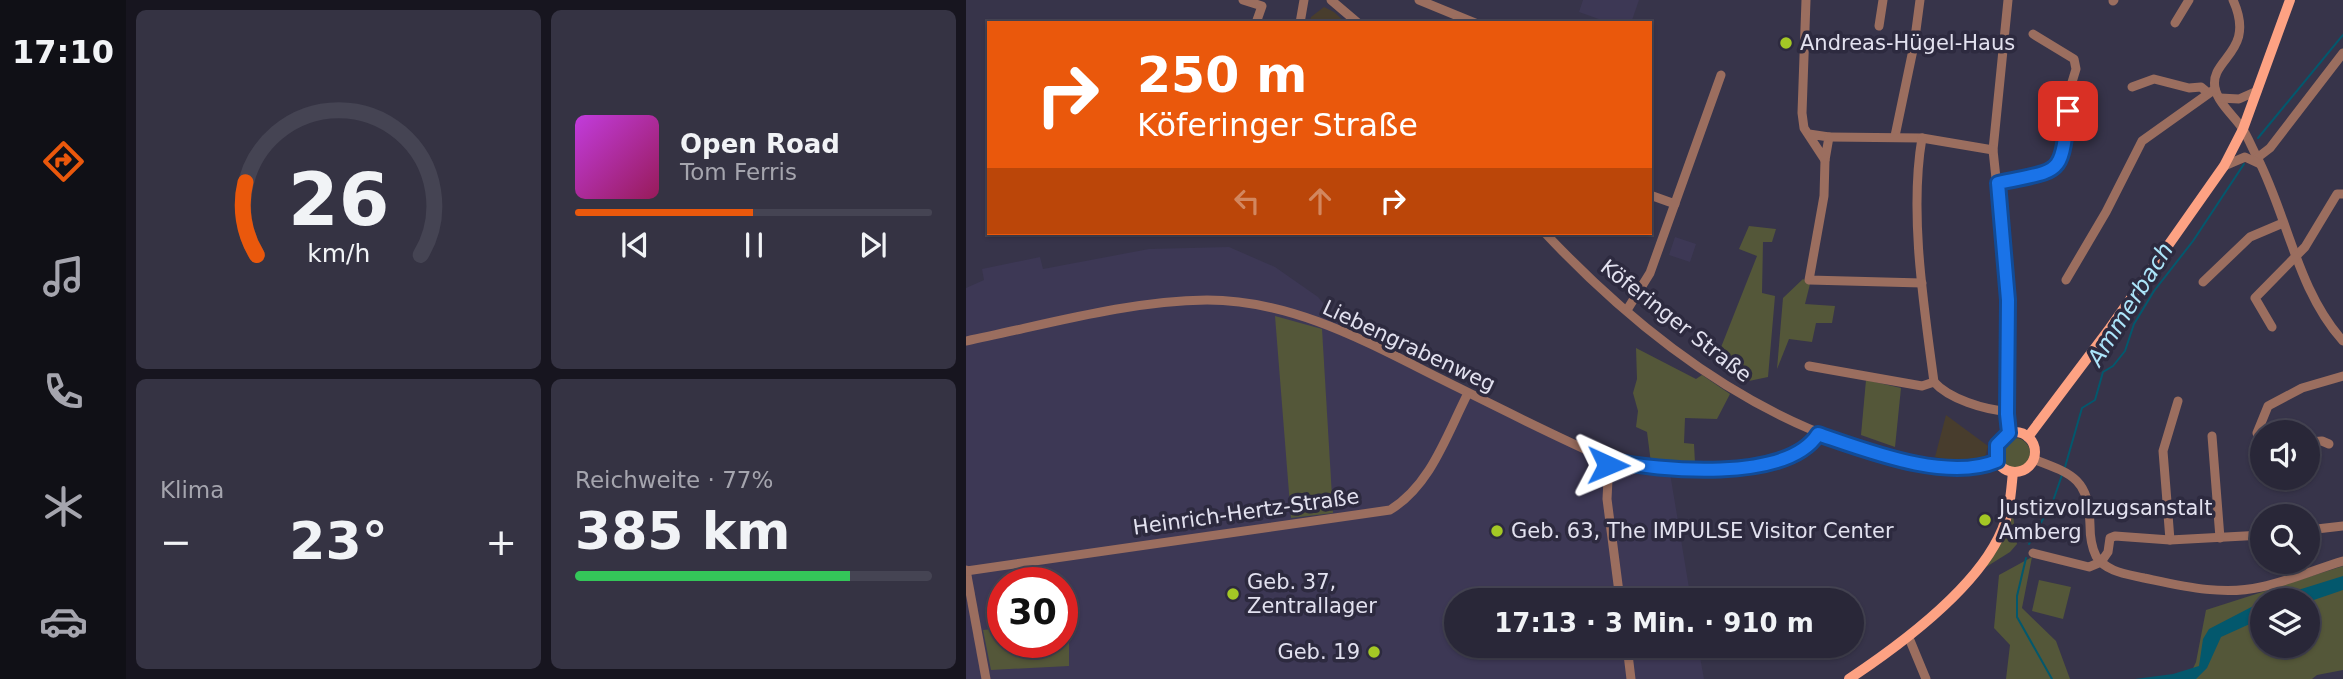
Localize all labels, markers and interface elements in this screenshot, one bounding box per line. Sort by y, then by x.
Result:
place label: Andreas-Hügel-Haus [1800,31,2015,55]
text: 17:10 [12,33,114,71]
marker: Andreas-Hügel-Haus [1778,35,1794,51]
text: 250 m [1137,47,1307,104]
icon: right [1022,49,1113,140]
pin [2038,81,2098,141]
icon: arrive [2049,92,2087,130]
text: Köferinger Straße [1137,106,1418,144]
text: Open Road [680,129,840,159]
icon: directions [39,137,88,186]
text: 26 [288,158,389,243]
text: Tom Ferris [680,159,797,185]
icon: left [1228,182,1266,220]
icon: ahead [1301,182,1339,220]
icon: right [1374,182,1412,220]
icon: previous [616,226,654,264]
icon: pause [735,226,773,264]
icon: next [854,226,892,264]
water label: Ammerbach [2081,238,2178,372]
text: km/h [307,239,370,268]
icon: music [39,252,88,301]
street label: Köferinger Straße [1596,255,1756,387]
street label: Liebengrabenweg [1319,295,1499,397]
icon: phone [39,367,88,416]
map controls [2250,420,2320,658]
button: sound [2250,420,2320,490]
position arrow [1571,428,1645,502]
text: Reichweite · 77% [575,467,773,493]
text: Klima [160,477,224,503]
icon: climate [39,482,88,531]
street label: Heinrich-Hertz-Straße [1131,484,1361,540]
place label: Justizvollzugsanstalt Amberg [1997,496,2212,544]
text: 385 km [575,501,790,561]
button: search [2250,504,2320,574]
text: 23° [289,511,388,571]
marker: Justizvollzugsanstalt Amberg [1977,512,1993,528]
place label: Geb. 63, The IMPULSE Visitor Center [1511,519,1894,543]
text: − [160,520,192,564]
text: + [485,520,517,564]
marker: Geb. 63, The IMPULSE Visitor Center [1489,523,1505,539]
speed limit sign: 30 [987,567,1078,658]
place label: Geb. 37, Zentrallager [1247,570,1377,618]
marker: Geb. 37, Zentrallager [1225,586,1241,602]
button: layers [2250,588,2320,658]
icon: car [39,597,88,646]
text: 17:13 · 3 Min. · 910 m [1494,608,1814,638]
place label: Geb. 19 [1277,640,1360,664]
marker: Geb. 19 [1366,644,1382,660]

